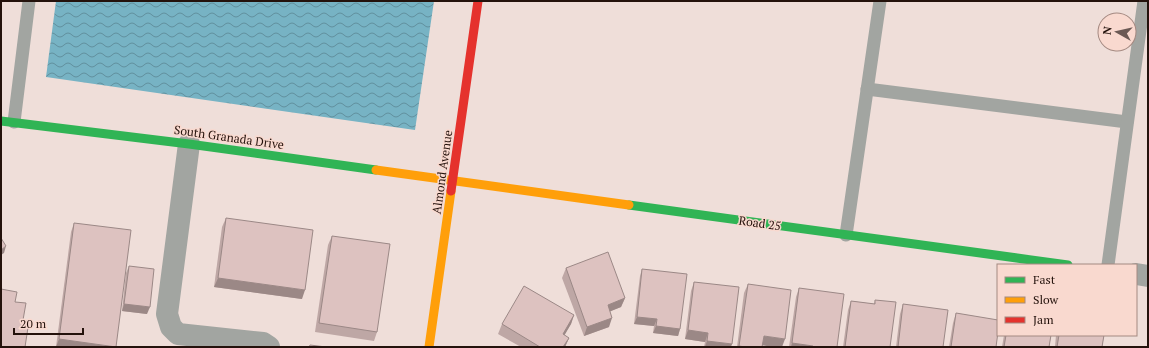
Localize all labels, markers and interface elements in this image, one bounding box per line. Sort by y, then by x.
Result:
north arrow [1097,12,1137,52]
text: N [1100,25,1115,36]
street label: South Granada Drive [173,122,285,152]
street label: Almond Avenue [429,129,455,215]
street label: Road 25 [738,213,782,233]
legend [997,264,1137,336]
text: Fast [1033,272,1056,287]
text: Slow [1033,292,1059,307]
scale bar [14,310,83,336]
text: Jam [1033,312,1054,327]
text: 20 m [20,316,47,331]

